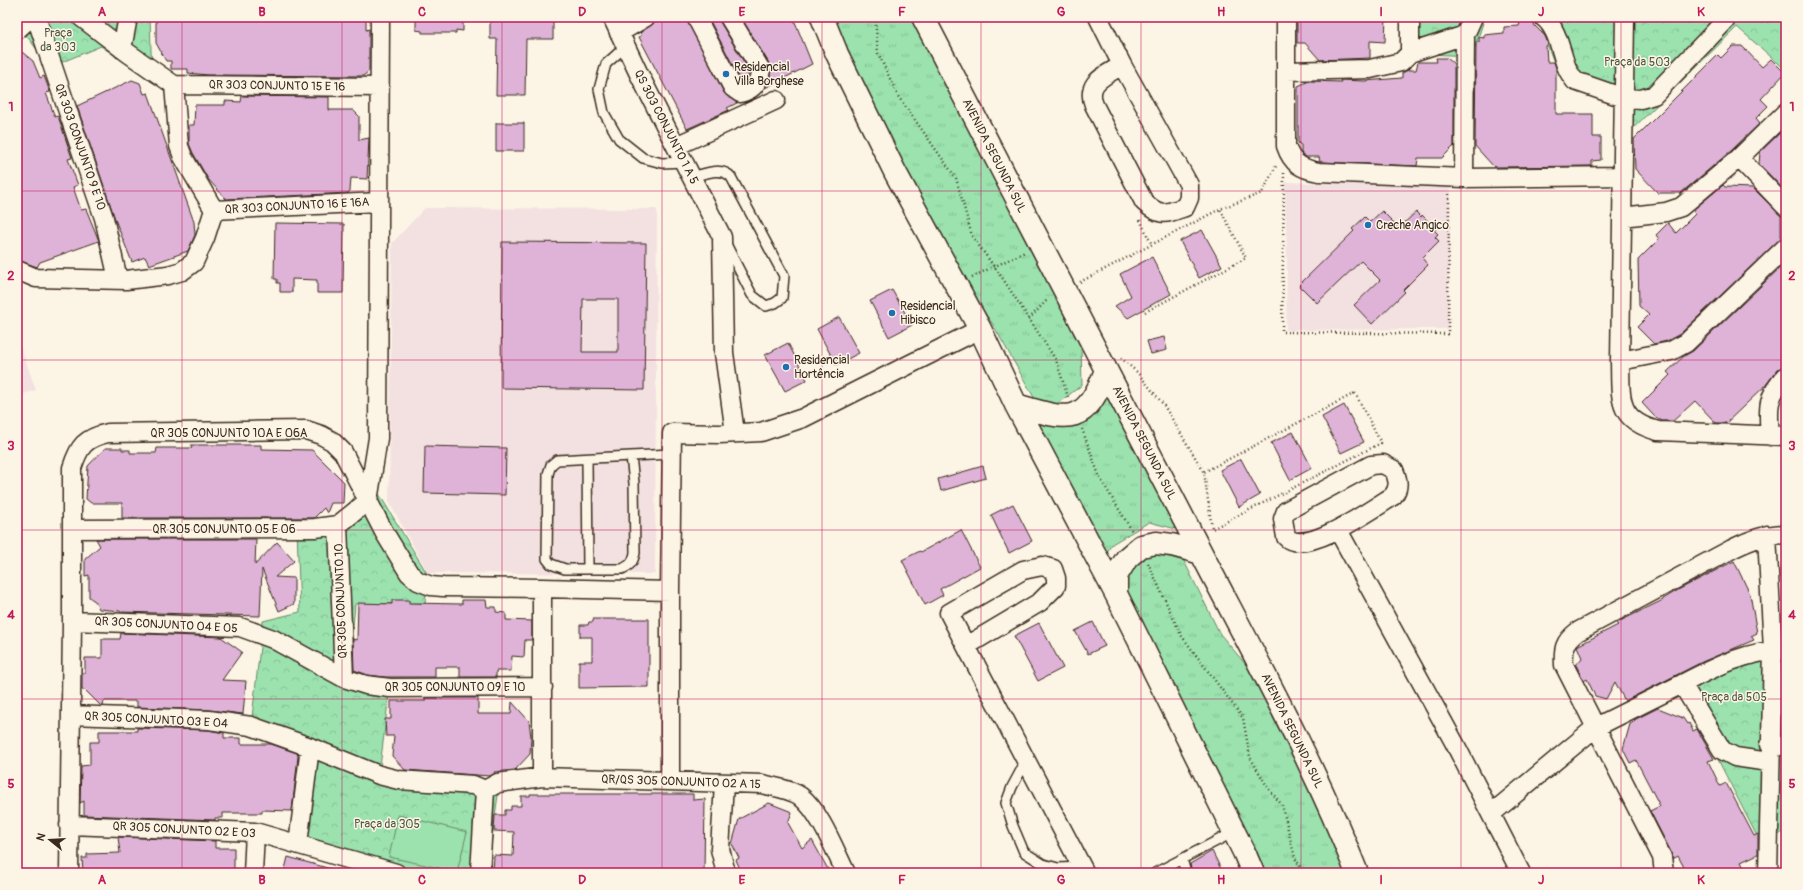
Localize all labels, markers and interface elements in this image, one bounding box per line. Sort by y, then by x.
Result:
text: A [98,4,107,20]
text: B [258,4,266,20]
text: C [418,4,426,20]
text: D [578,4,586,20]
text: E [739,4,746,20]
text: F [898,4,906,20]
text: G [1057,4,1066,20]
text: H [1217,4,1225,20]
text: I [1379,4,1383,20]
text: J [1538,4,1544,20]
text: K [1697,4,1705,20]
park label: Praça da 303 [40,26,76,55]
park label: Praça da 503 [1604,55,1670,70]
place label: Residencial Villa Borghese [734,60,804,89]
street label: QS 303 CONJUNTO 1 A 5 [631,67,701,187]
marker: Residencial Villa Borghese [721,69,731,79]
street label: QR 303 CONJUNTO 15 E 16 [209,77,346,95]
street label: QR 303 CONJUNTO 9 E 10 [51,82,109,212]
street label: AVENIDA SEGUNDA SUL [959,96,1029,216]
text: 1 [8,99,14,115]
text: 1 [1789,99,1795,115]
street label: QR 303 CONJUNTO 16 E 16A [224,195,370,217]
place label: Creche Angico [1376,218,1449,233]
marker: Creche Angico [1363,220,1373,230]
text: 2 [7,268,15,284]
text: 2 [1788,268,1796,284]
place label: Residencial Hibisco [900,299,956,328]
marker: Residencial Hibisco [887,308,897,318]
place label: Residencial Hortência [794,353,850,382]
marker: Residencial Hortência [781,362,791,372]
street label: AVENIDA SEGUNDA SUL [1109,383,1179,503]
street label: QR 305 CONJUNTO 10A E 06A [150,426,308,441]
text: 3 [7,438,15,454]
text: 3 [1788,438,1796,454]
street label: QR 305 CONJUNTO 05 E 06 [152,522,296,537]
street label: QR 305 CONJUNTO 10 [331,543,351,659]
text: 4 [7,607,15,623]
text: 4 [1788,607,1796,623]
street label: QR 305 CONJUNTO 04 E 05 [94,614,238,636]
street label: AVENIDA SEGUNDA SUL [1258,671,1326,791]
street label: QR 305 CONJUNTO 09 E 10 [385,680,525,695]
park label: Praça da 505 [1701,690,1767,705]
street label: QR 305 CONJUNTO 03 E 04 [84,709,228,731]
street label: QR/QS 305 CONJUNTO 02 A 15 [601,772,761,792]
text: 5 [7,776,15,792]
text: 5 [1788,776,1796,792]
park label: Praça da 305 [354,817,420,832]
street label: QR 305 CONJUNTO 02 E 03 [112,819,256,841]
north arrow [30,820,70,860]
text: N [34,831,48,843]
text: A [98,872,107,888]
text: B [258,872,266,888]
text: C [418,872,426,888]
text: D [578,872,586,888]
text: E [739,872,746,888]
text: F [898,872,906,888]
text: G [1057,872,1066,888]
text: H [1217,872,1225,888]
text: I [1379,872,1383,888]
text: J [1538,872,1544,888]
text: K [1697,872,1705,888]

